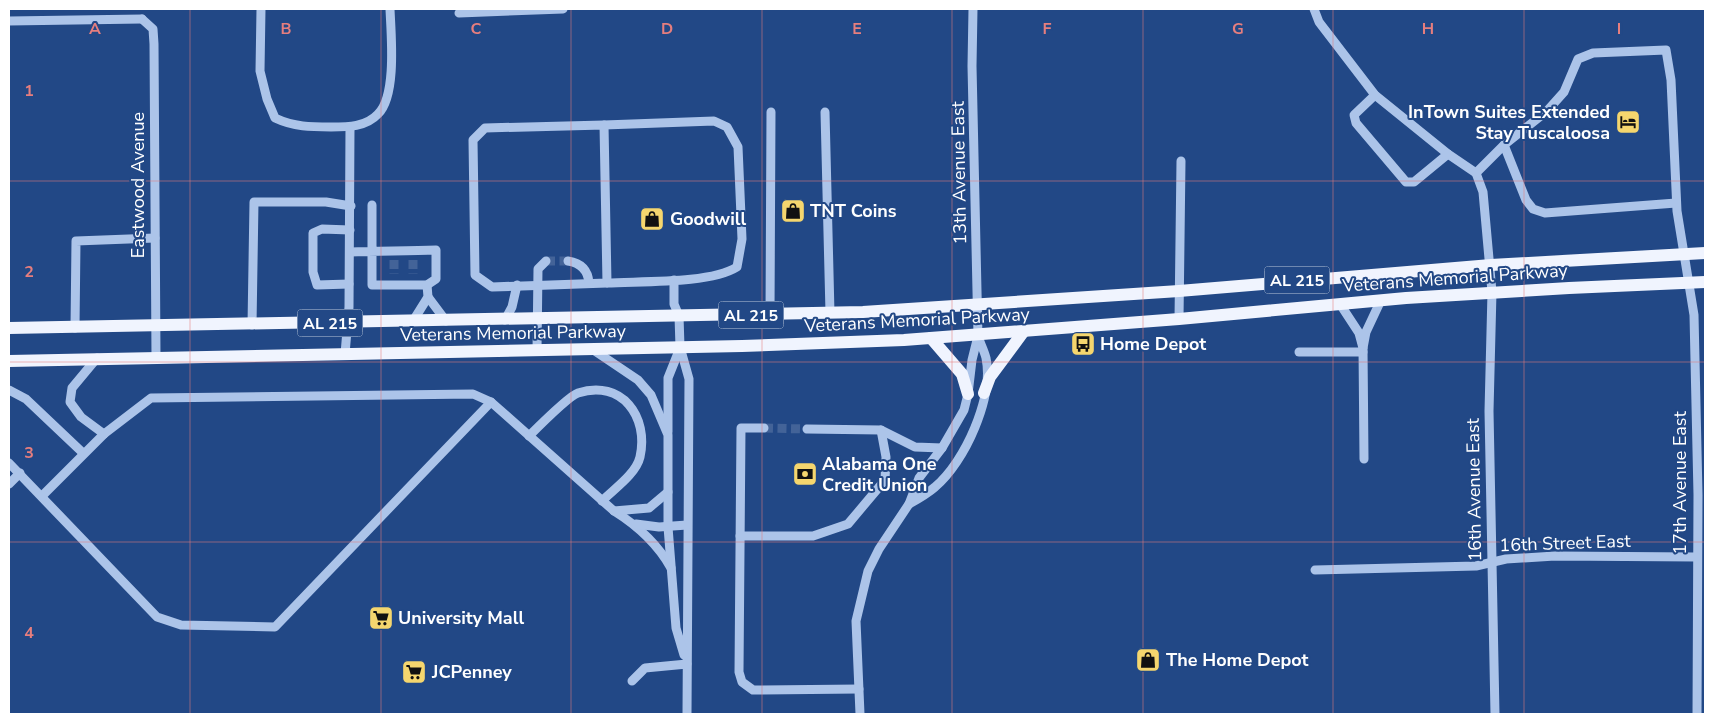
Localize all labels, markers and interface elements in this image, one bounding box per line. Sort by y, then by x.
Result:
text: A [89,18,101,40]
text: B [280,18,292,40]
text: C [471,18,482,40]
text: D [661,18,673,40]
text: E [852,18,862,40]
text: F [1043,18,1052,40]
text: G [1232,18,1244,40]
text: H [1422,18,1434,40]
text: I [1617,18,1621,40]
text: 1 [24,80,34,102]
street label: 13th Avenue East [946,100,972,245]
place label: InTown Suites Extended Stay Tuscaloosa [1408,100,1610,145]
hotel icon: InTown Suites Extended Stay Tuscaloosa [1615,109,1641,135]
street label: Eastwood Avenue [126,112,150,258]
shop icon: TNT Coins [780,198,806,224]
place label: TNT Coins [810,199,897,223]
shop icon: Goodwill [639,206,665,232]
place label: Goodwill [670,207,746,231]
street label: Veterans Memorial Parkway [1340,258,1569,298]
text: 2 [24,261,34,283]
road number: AL 215 [1264,266,1330,294]
road number: AL 215 [718,302,784,328]
street label: Veterans Memorial Parkway [803,302,1031,338]
road number: AL 215 [298,309,362,336]
street label: Veterans Memorial Parkway [399,319,627,347]
bus stop icon: Home Depot [1070,331,1096,357]
place label: Home Depot [1100,332,1206,356]
street label: 17th Avenue East [1668,411,1692,555]
street label: 16th Avenue East [1461,417,1487,562]
text: 3 [24,442,34,464]
place label: Alabama One Credit Union [822,452,937,497]
bank icon: Alabama One Credit Union [792,461,818,487]
street label: 16th Street East [1499,529,1632,557]
supermarket icon: University Mall [368,605,394,631]
place label: University Mall [398,606,524,630]
text: 4 [24,622,34,644]
shop icon: The Home Depot [1135,647,1161,673]
place label: The Home Depot [1166,648,1309,672]
supermarket icon: JCPenney [401,659,427,685]
place label: JCPenney [431,660,512,684]

